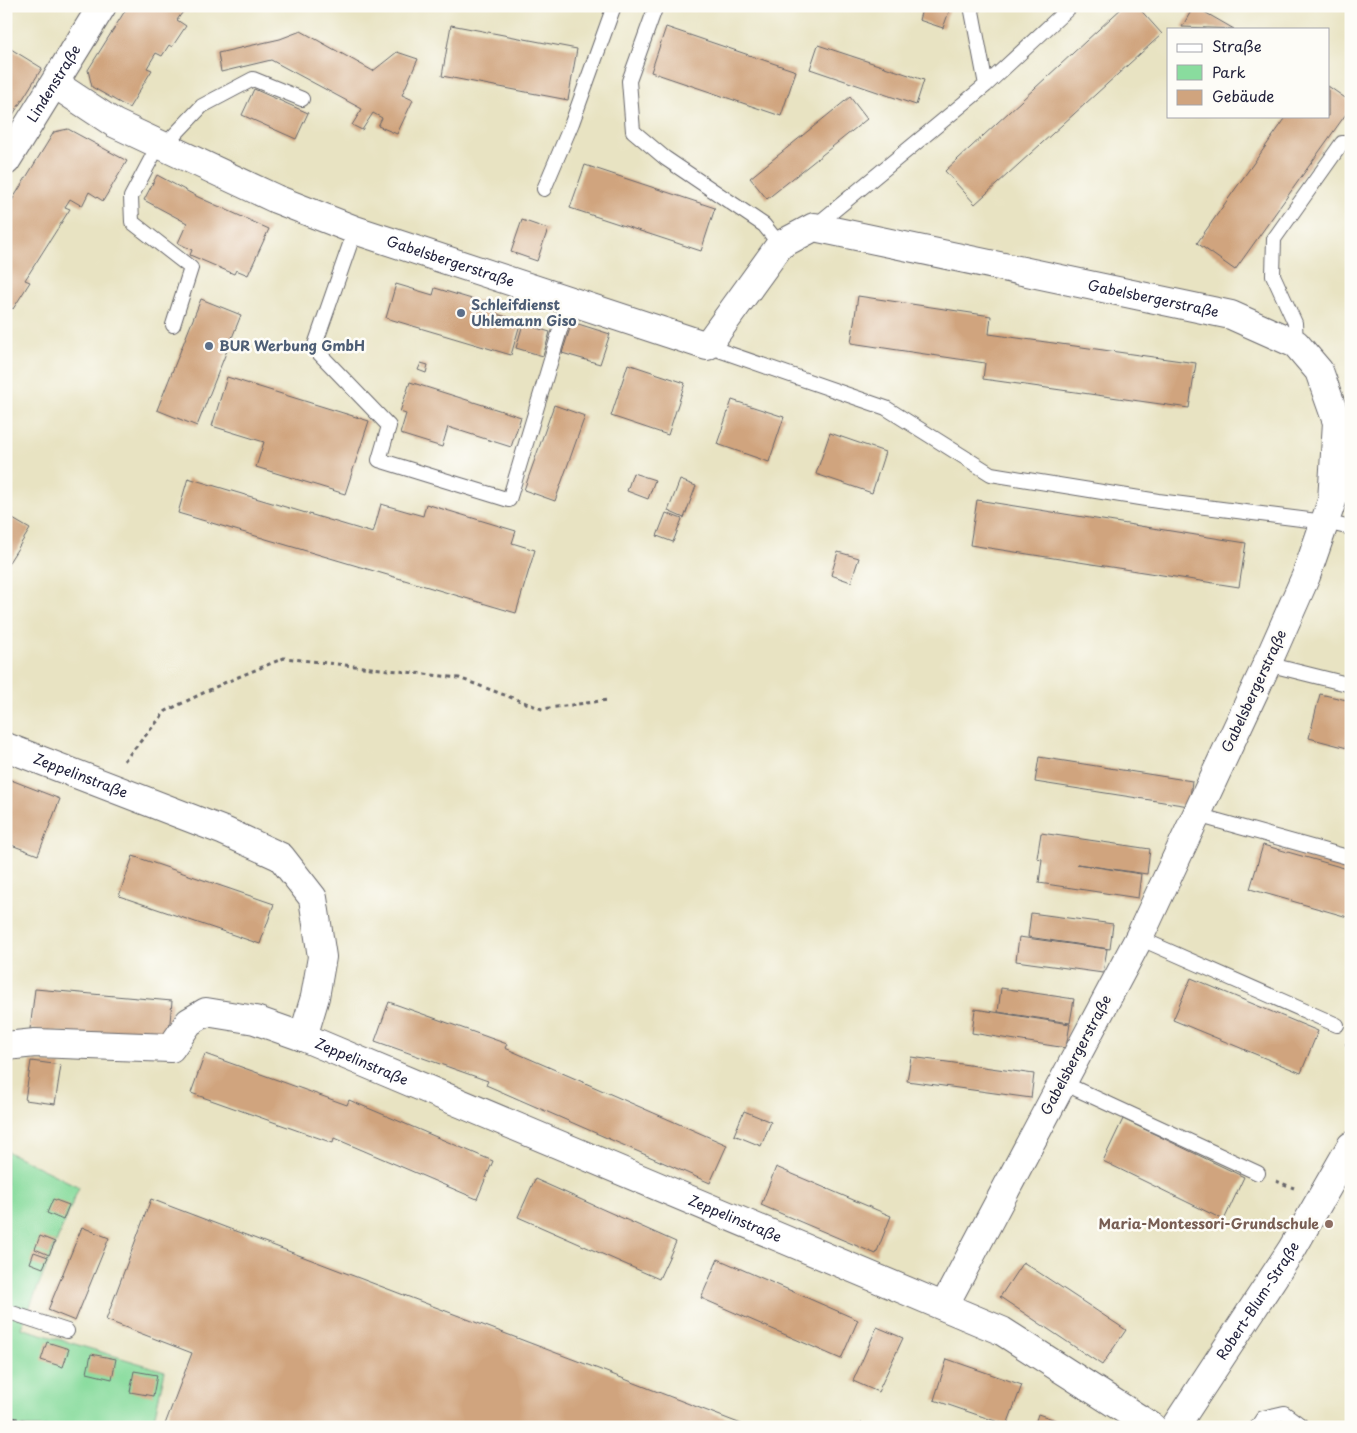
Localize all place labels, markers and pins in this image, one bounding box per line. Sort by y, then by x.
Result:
place label: Schleifdienst Uhlemann Giso [471,294,577,331]
marker: Schleifdienst Uhlemann Giso [455,307,467,319]
place label: BUR Werbung GmbH [219,335,365,356]
marker: BUR Werbung GmbH [203,340,215,352]
place label: Maria-Montessori-Grundschule [1098,1213,1319,1234]
marker: Maria-Montessori-Grundschule [1323,1218,1335,1230]

